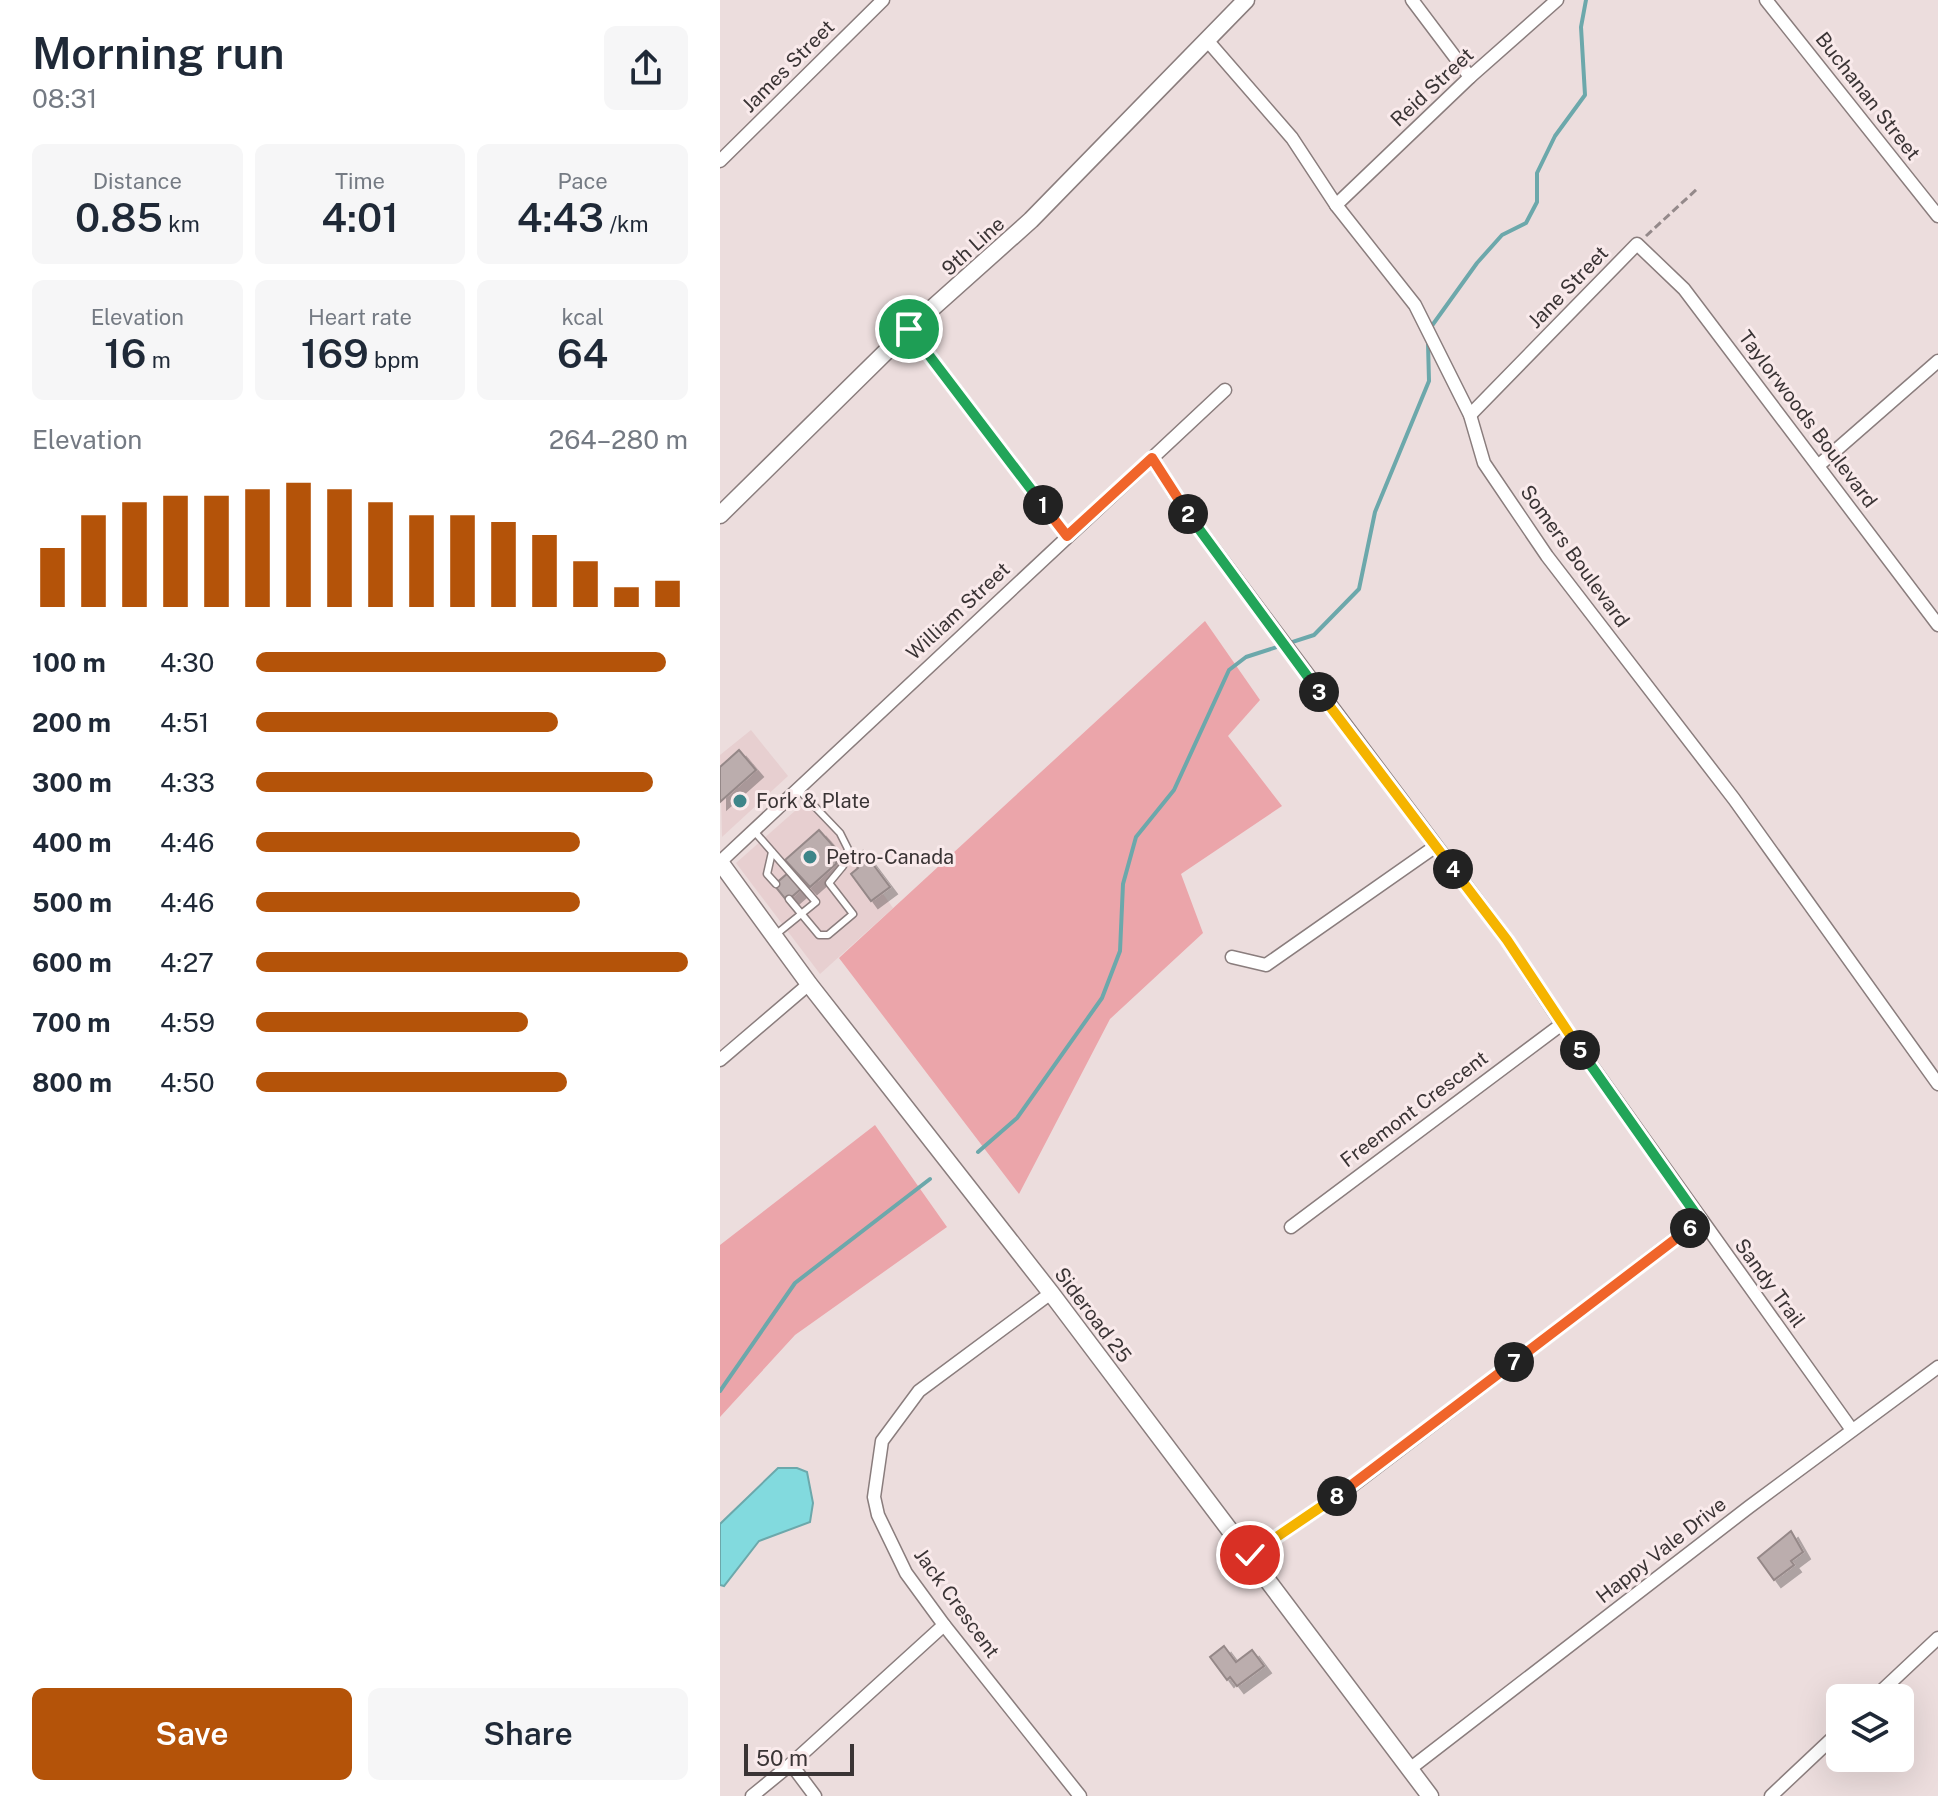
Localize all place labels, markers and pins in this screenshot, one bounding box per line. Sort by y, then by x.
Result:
pin [875,295,943,363]
pin: 1 [1023,485,1063,525]
pin: 2 [1168,494,1208,534]
pin: 3 [1299,672,1339,712]
place label: Fork & Plate [756,789,870,813]
marker: Fork & Plate [731,792,749,810]
place label: Petro-Canada [826,845,954,869]
marker: Petro-Canada [801,848,819,866]
pin: 4 [1433,849,1473,889]
pin: 5 [1560,1030,1600,1070]
pin: 6 [1670,1208,1710,1248]
pin: 7 [1494,1342,1534,1382]
pin: 8 [1317,1476,1357,1516]
pin [1216,1521,1284,1589]

